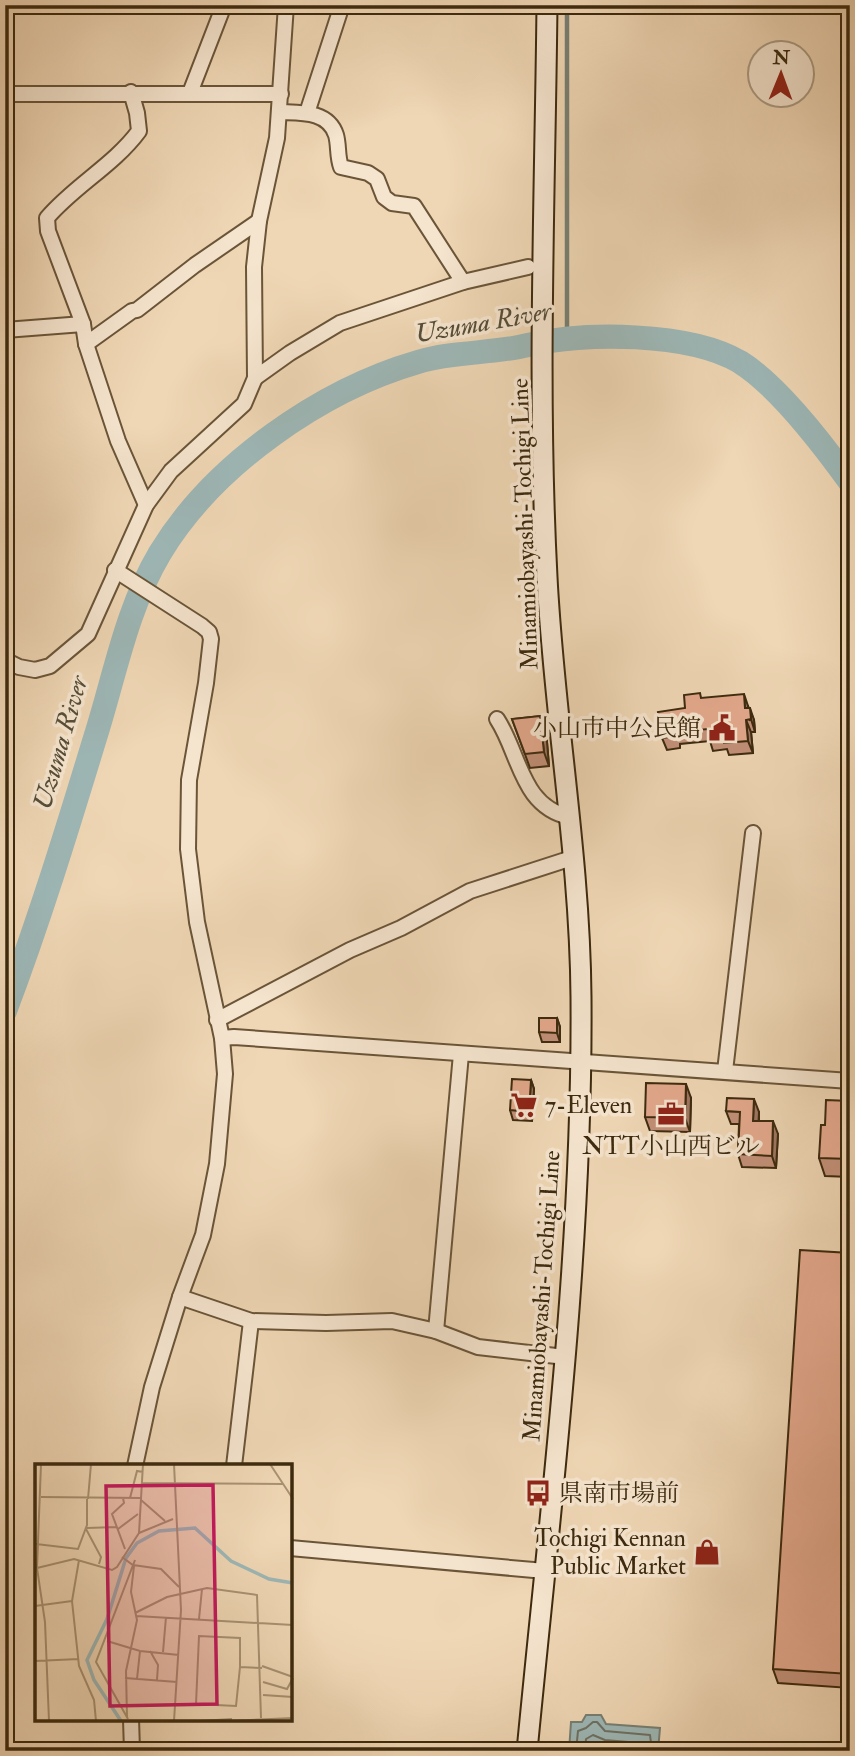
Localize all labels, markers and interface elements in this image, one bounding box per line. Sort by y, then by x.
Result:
north arrow [746,38,816,108]
text: N [772,46,791,70]
water label: Uzuma River [412,295,555,351]
street label: Minamiobayashi-Tochigi Line [504,378,546,670]
water label: Uzuma River [27,671,96,814]
place label: 小山市中公民館 [533,713,701,744]
public building icon: 小山市中公民館 [707,713,737,743]
supermarket icon: 7-Eleven [509,1090,539,1120]
place label: 7-Eleven [545,1090,632,1121]
office icon: NTT小山西ビル [656,1099,686,1129]
place label: NTT小山西ビル [582,1131,760,1162]
street label: Minamiobayashi-Tochigi Line [516,1149,568,1443]
inset map [35,1464,292,1721]
bus stop icon: 県南市場前 [523,1478,553,1508]
place label: 県南市場前 [559,1478,679,1509]
place label: Tochigi Kennan Public Market [534,1523,686,1582]
shop icon: Tochigi Kennan Public Market [692,1537,722,1567]

